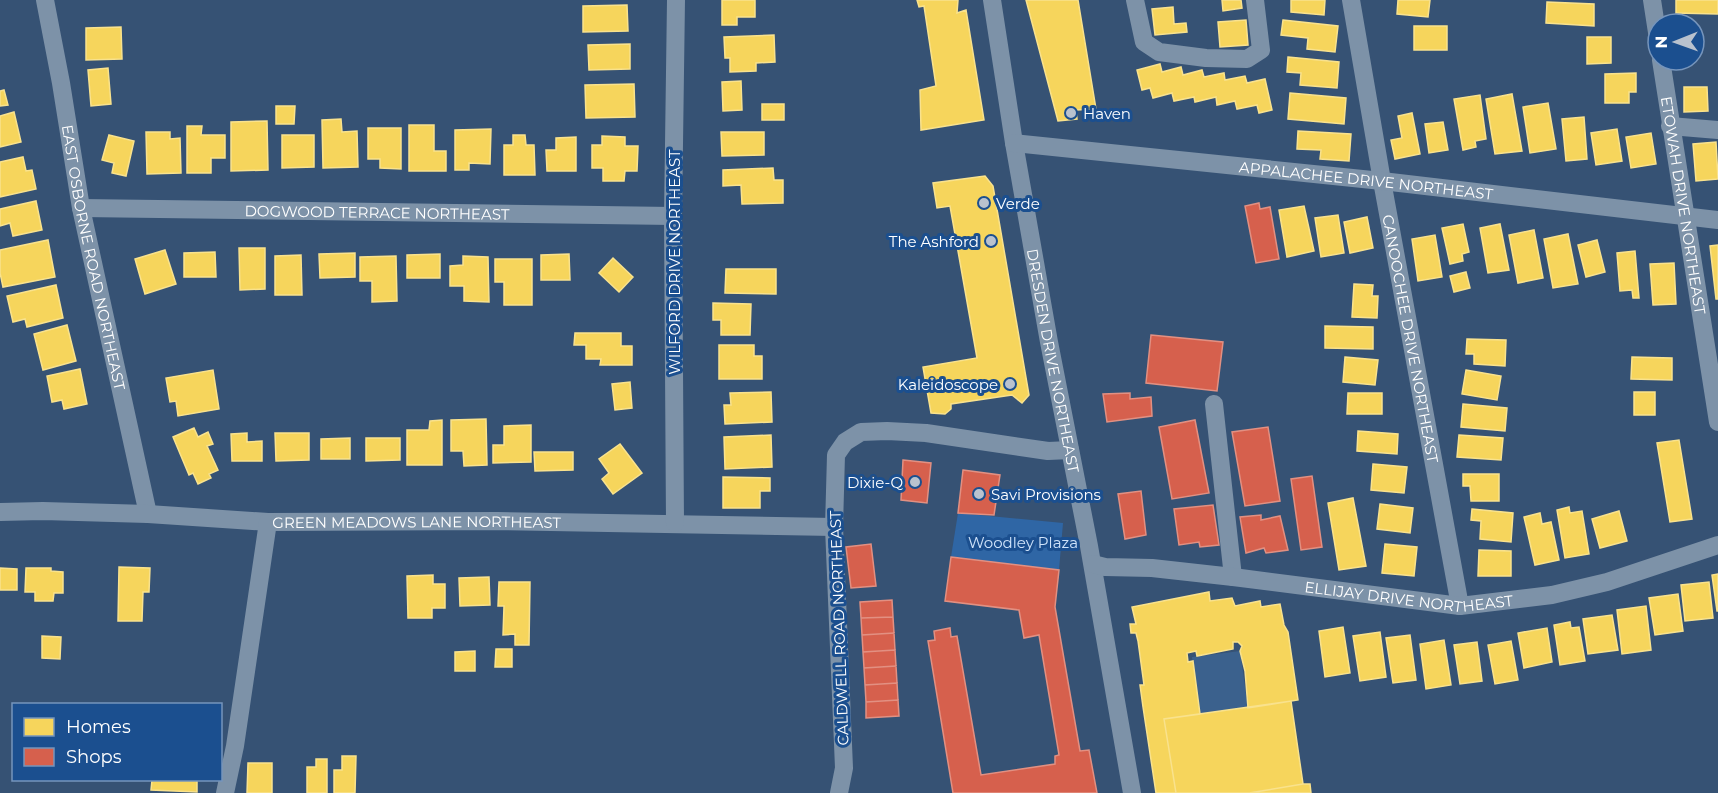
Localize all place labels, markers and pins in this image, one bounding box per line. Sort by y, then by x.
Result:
place label: Haven [1083,104,1131,123]
marker: Haven [1064,106,1078,120]
place label: Verde [996,194,1040,213]
marker: Verde [977,196,991,210]
place label: The Ashford [889,232,979,251]
marker: The Ashford [984,234,998,248]
place label: Kaleidoscope [898,375,998,394]
marker: Kaleidoscope [1003,377,1017,391]
place label: Dixie-Q [847,473,903,492]
marker: Dixie-Q [908,475,922,489]
place label: Savi Provisions [991,485,1101,504]
marker: Savi Provisions [972,487,986,501]

